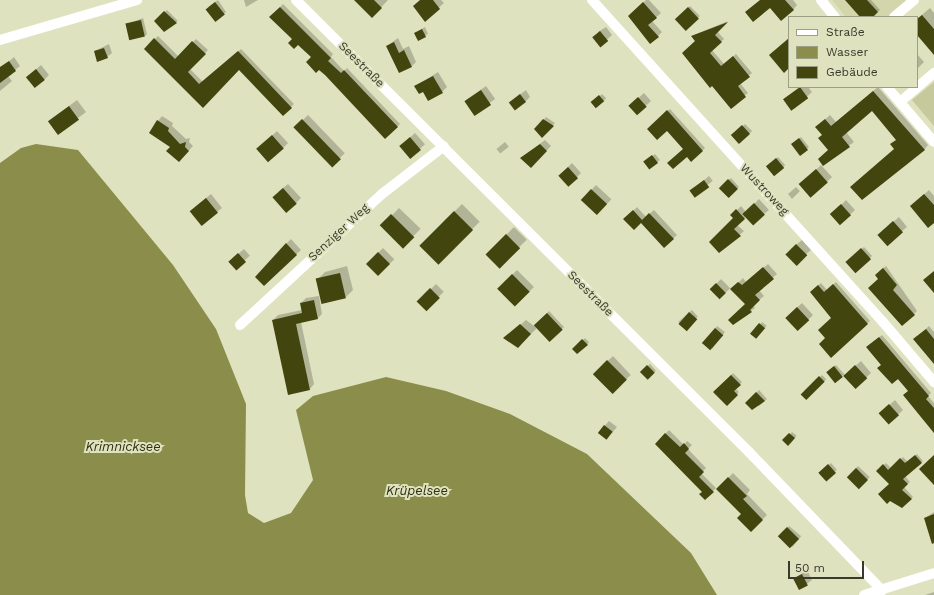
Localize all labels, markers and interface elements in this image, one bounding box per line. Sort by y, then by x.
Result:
legend [788,16,918,88]
text: Straße [826,25,865,39]
street label: Seestraße [335,39,387,91]
text: Wasser [826,45,868,59]
text: Gebäude [826,65,878,79]
street label: Wustroweg [737,161,791,219]
street label: Senziger Weg [305,201,373,265]
street label: Seestraße [564,268,616,320]
water label: Krimnicksee [85,439,161,455]
water label: Krüpelsee [386,483,448,499]
scale bar [790,553,866,579]
text: 50 m [795,561,825,575]

